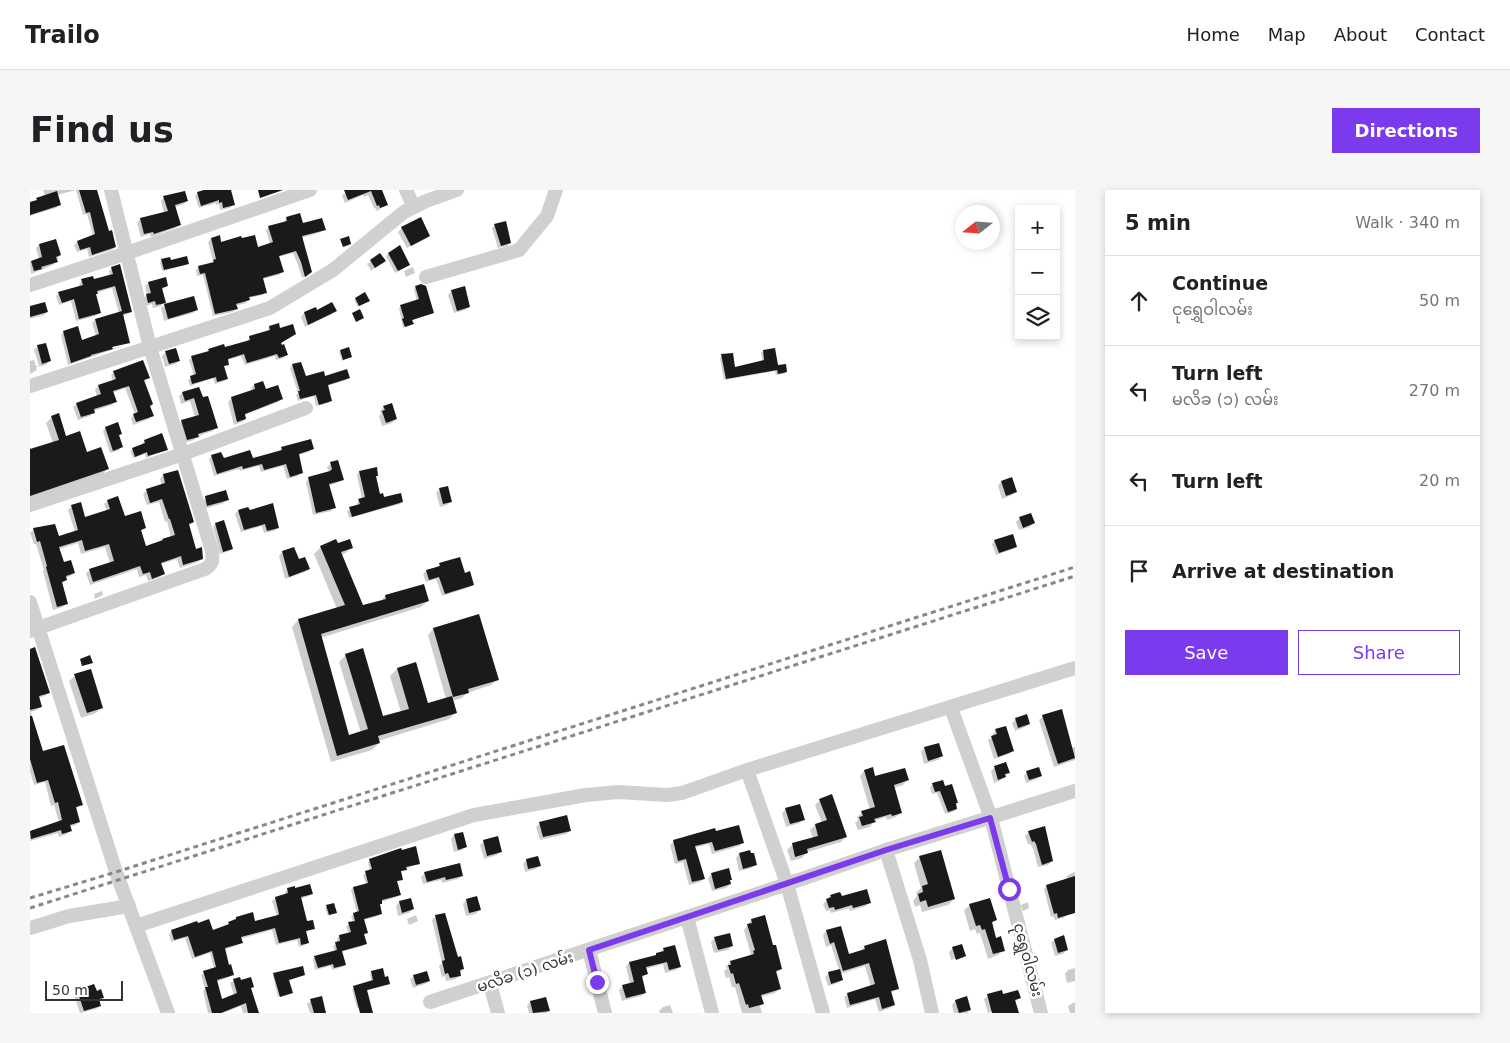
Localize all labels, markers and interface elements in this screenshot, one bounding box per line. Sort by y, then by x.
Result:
text: Trailo [25,21,100,49]
text: Home [1187,24,1240,45]
text: Map [1268,24,1306,45]
text: About [1334,24,1387,45]
text: Contact [1415,24,1485,45]
button: Directions [1332,108,1480,153]
text: Find us [30,110,174,150]
north arrow [955,205,1000,250]
map controls [1015,205,1060,340]
button: + [1015,205,1060,250]
text: 5 min [1125,211,1191,235]
text: Walk · 340 m [1355,213,1460,232]
button: − [1015,250,1060,295]
text: Continue [1172,272,1268,294]
icon: ahead [1125,287,1153,315]
text: 50 m [1419,291,1460,310]
button: layers [1015,295,1060,340]
text: ငုရွှေဝါလမ်း [1172,300,1253,319]
text: Turn left [1172,362,1263,384]
icon: left [1125,377,1153,405]
text: 270 m [1409,381,1460,400]
text: မလိခ (၁) လမ်း [1172,390,1279,409]
icon: left [1125,467,1153,495]
text: Turn left [1172,470,1263,492]
text: 20 m [1419,471,1460,490]
icon: arrive [1125,557,1153,585]
text: Arrive at destination [1172,560,1394,582]
button: Save [1125,630,1288,675]
button: Share [1298,630,1460,675]
route start [998,878,1021,901]
street label: ငုရွှေဝါလမ်း [1007,921,1047,1000]
street label: မလိခ (၁) လမ်း [474,947,575,996]
route end [586,971,609,994]
scale bar [45,978,122,1001]
text: 50 m [52,982,88,998]

